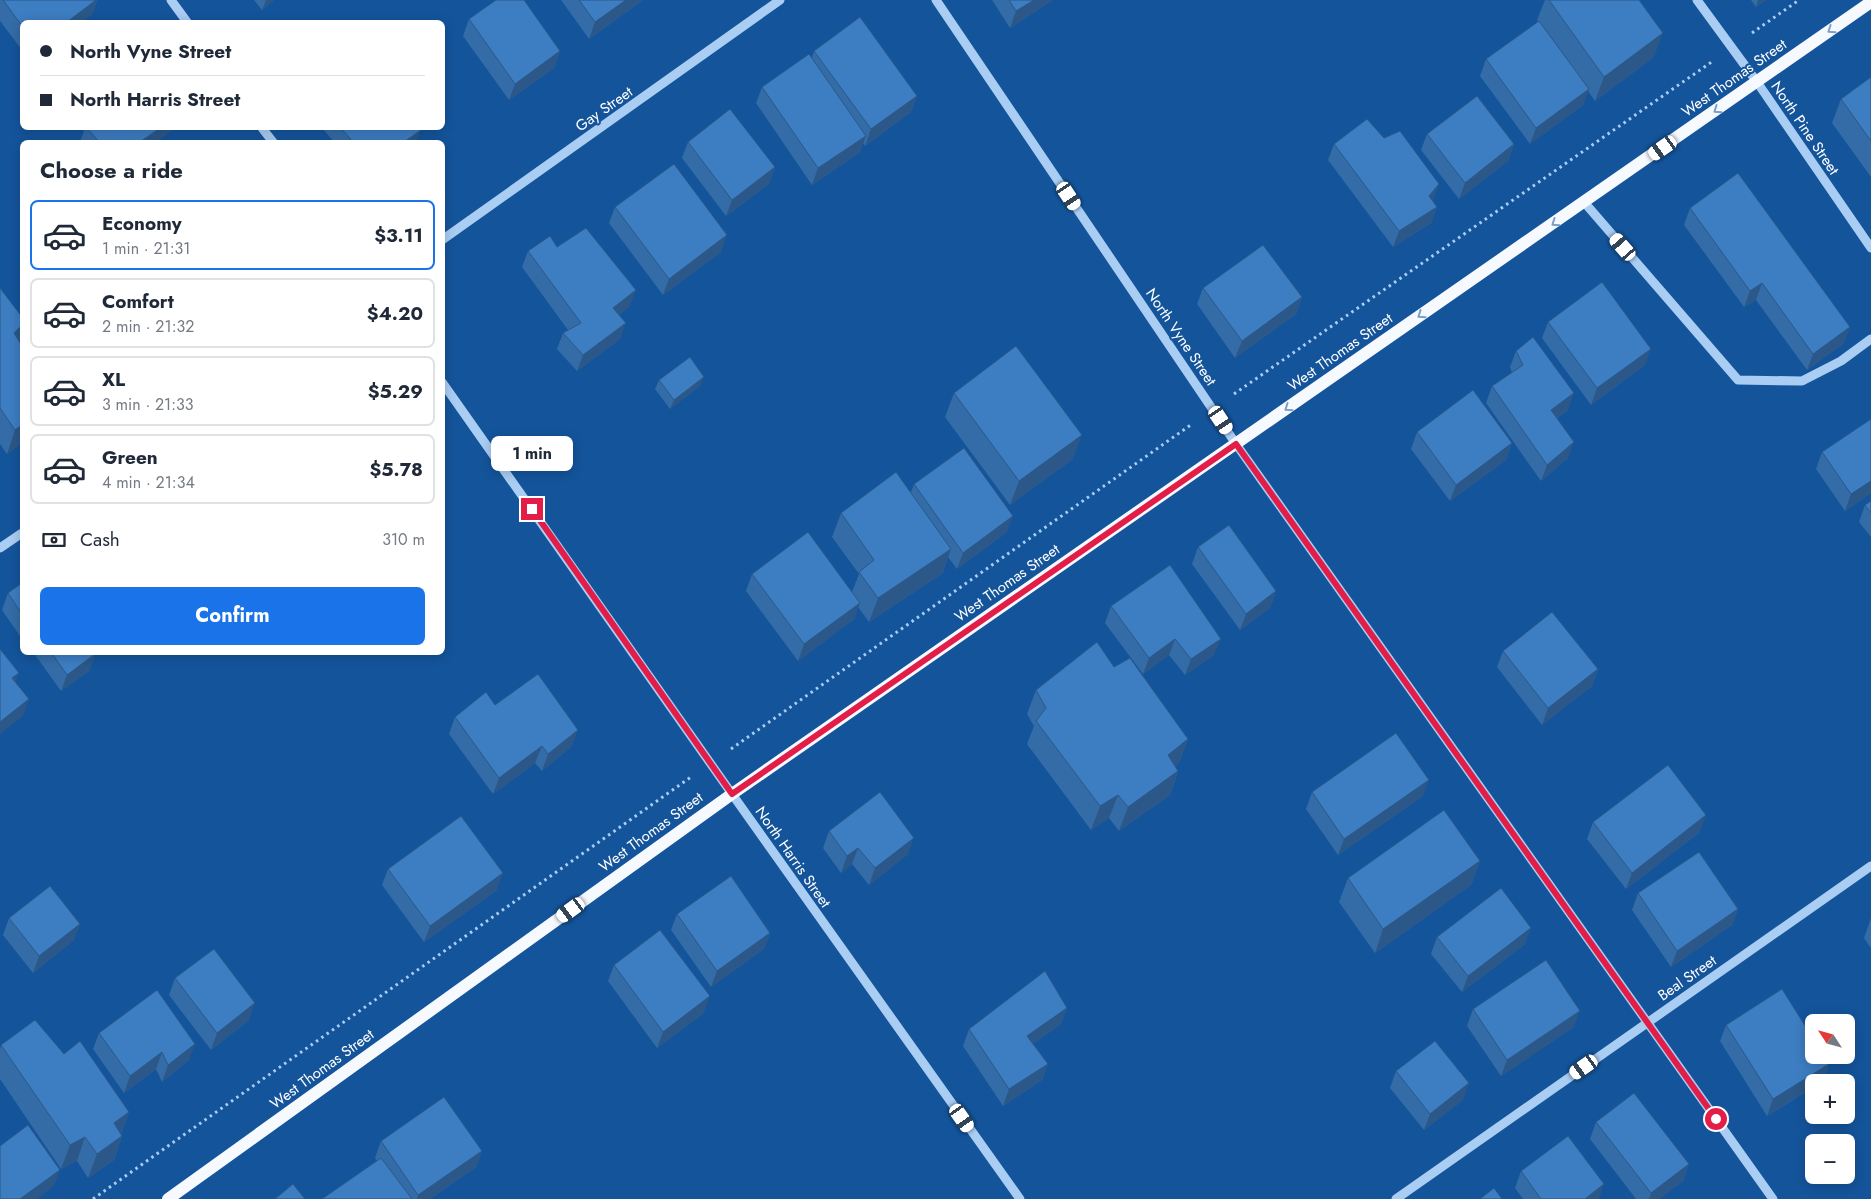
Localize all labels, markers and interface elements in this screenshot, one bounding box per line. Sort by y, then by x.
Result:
one-way arrow [1827,24,1837,33]
street label: West Thomas Street [1677,33,1791,123]
text: North Vyne Street [70,38,231,65]
street label: North Pine Street [1765,77,1845,180]
street label: Gay Street [571,81,638,137]
text: North Harris Street [70,86,240,113]
one-way arrow [1713,104,1723,113]
car [1646,133,1679,163]
text: Choose a ride [40,154,183,186]
car [1054,179,1083,213]
text: Economy [102,210,182,237]
icon: car [42,213,87,258]
one-way arrow [1551,216,1560,226]
text: $3.11 [374,222,423,249]
car [1607,231,1638,263]
text: 1 min · 21:31 [102,237,190,260]
street label: North Vyne Street [1140,284,1222,390]
text: Comfort [102,288,174,315]
icon: car [42,291,87,336]
text: $4.20 [367,300,423,327]
street label: West Thomas Street [1283,307,1397,397]
one-way arrow [1418,309,1427,318]
text: 2 min · 21:32 [102,315,194,338]
text: XL [102,366,125,393]
icon: car [42,369,87,414]
text: $5.29 [368,378,423,405]
text: 3 min · 21:33 [102,393,194,416]
one-way arrow [1284,402,1294,411]
car [1206,403,1235,437]
callout: 1 min [491,436,573,472]
text: 1 min [512,442,552,465]
text: Green [102,444,158,471]
icon: car [42,447,87,492]
text: $5.78 [369,456,423,483]
text: 4 min · 21:34 [102,471,195,494]
route end [521,498,543,520]
icon: cash [40,526,68,554]
text: Cash [80,526,120,553]
text: 310 m [382,528,425,551]
street label: West Thomas Street [950,538,1064,628]
button: Confirm [40,587,425,645]
street label: West Thomas Street [594,786,708,877]
street label: North Harris Street [750,802,836,913]
car [554,895,587,925]
street label: Beal Street [1653,950,1721,1006]
north arrow [1805,1014,1855,1064]
map controls [1805,1014,1855,1184]
street label: West Thomas Street [265,1023,379,1114]
car [1567,1052,1600,1082]
button: + [1805,1074,1855,1124]
car [947,1101,976,1135]
route start [1705,1108,1727,1130]
button: − [1805,1134,1855,1184]

